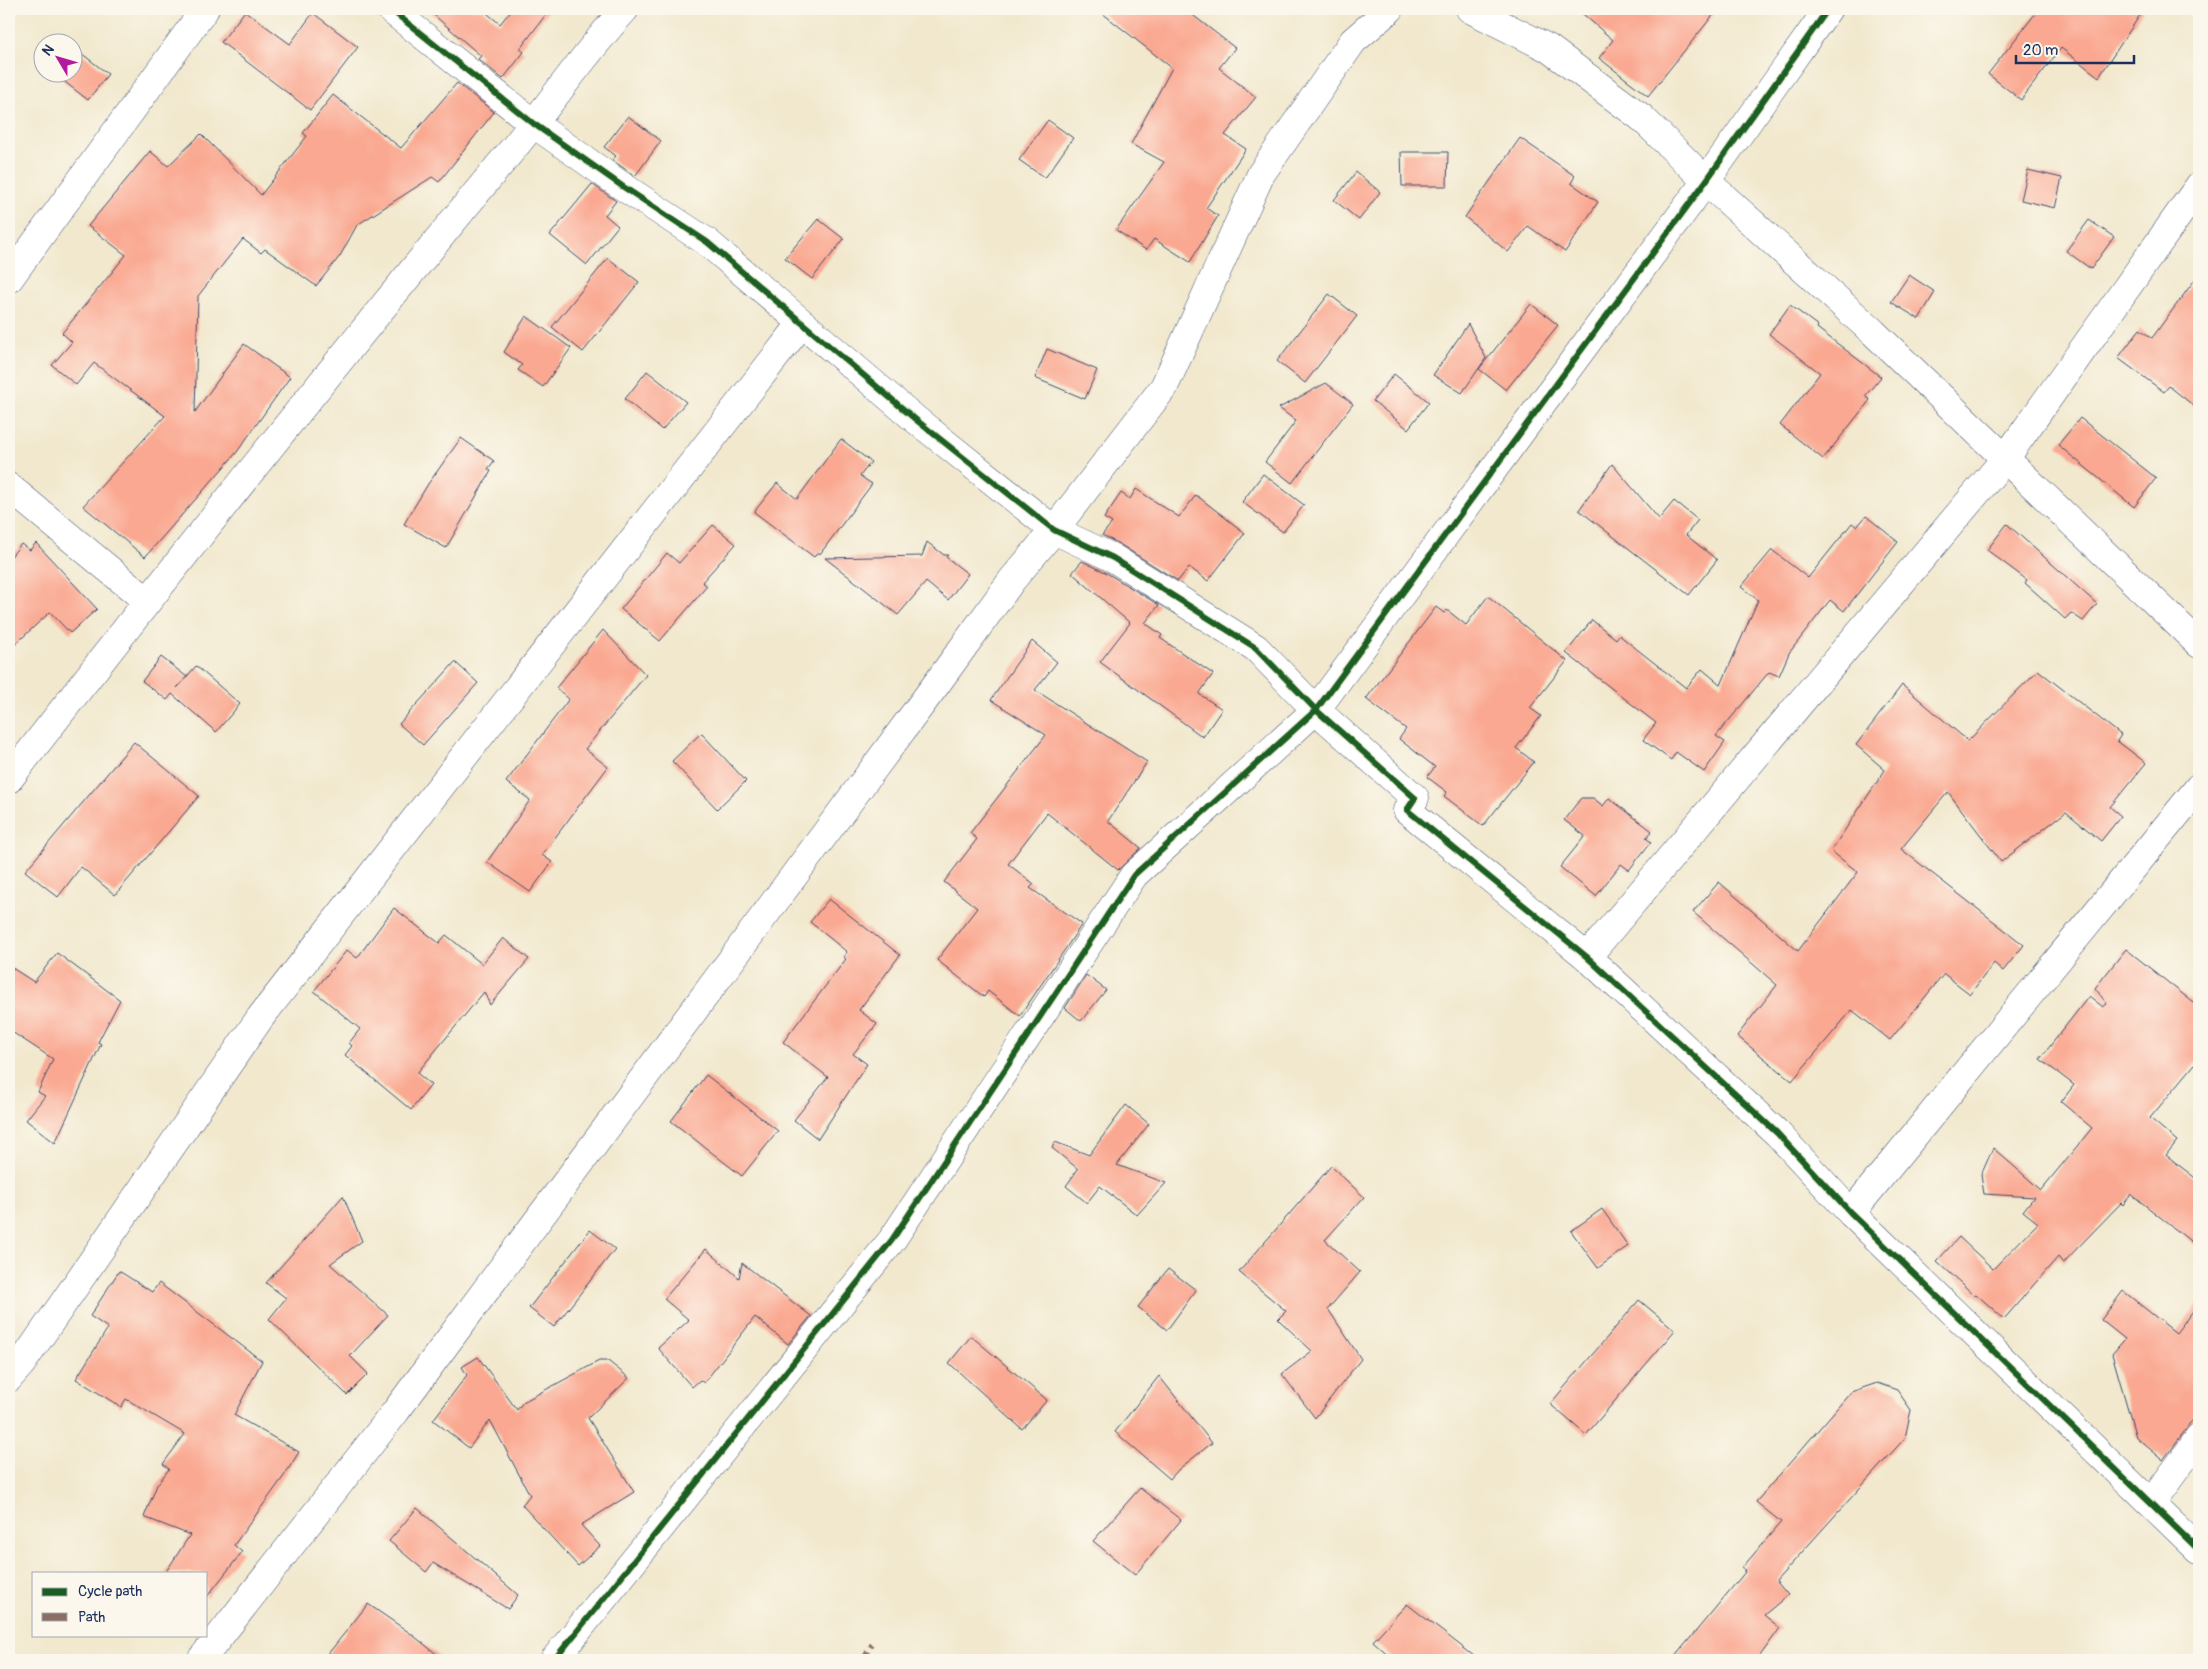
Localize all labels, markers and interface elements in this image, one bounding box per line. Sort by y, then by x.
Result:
north arrow [32,32,82,82]
scale bar [2016,32,2133,64]
text: N [39,41,58,59]
text: 20 m [2023,41,2058,60]
legend [32,1572,208,1636]
text: Cycle path [78,1582,142,1601]
text: Path [78,1608,105,1627]

